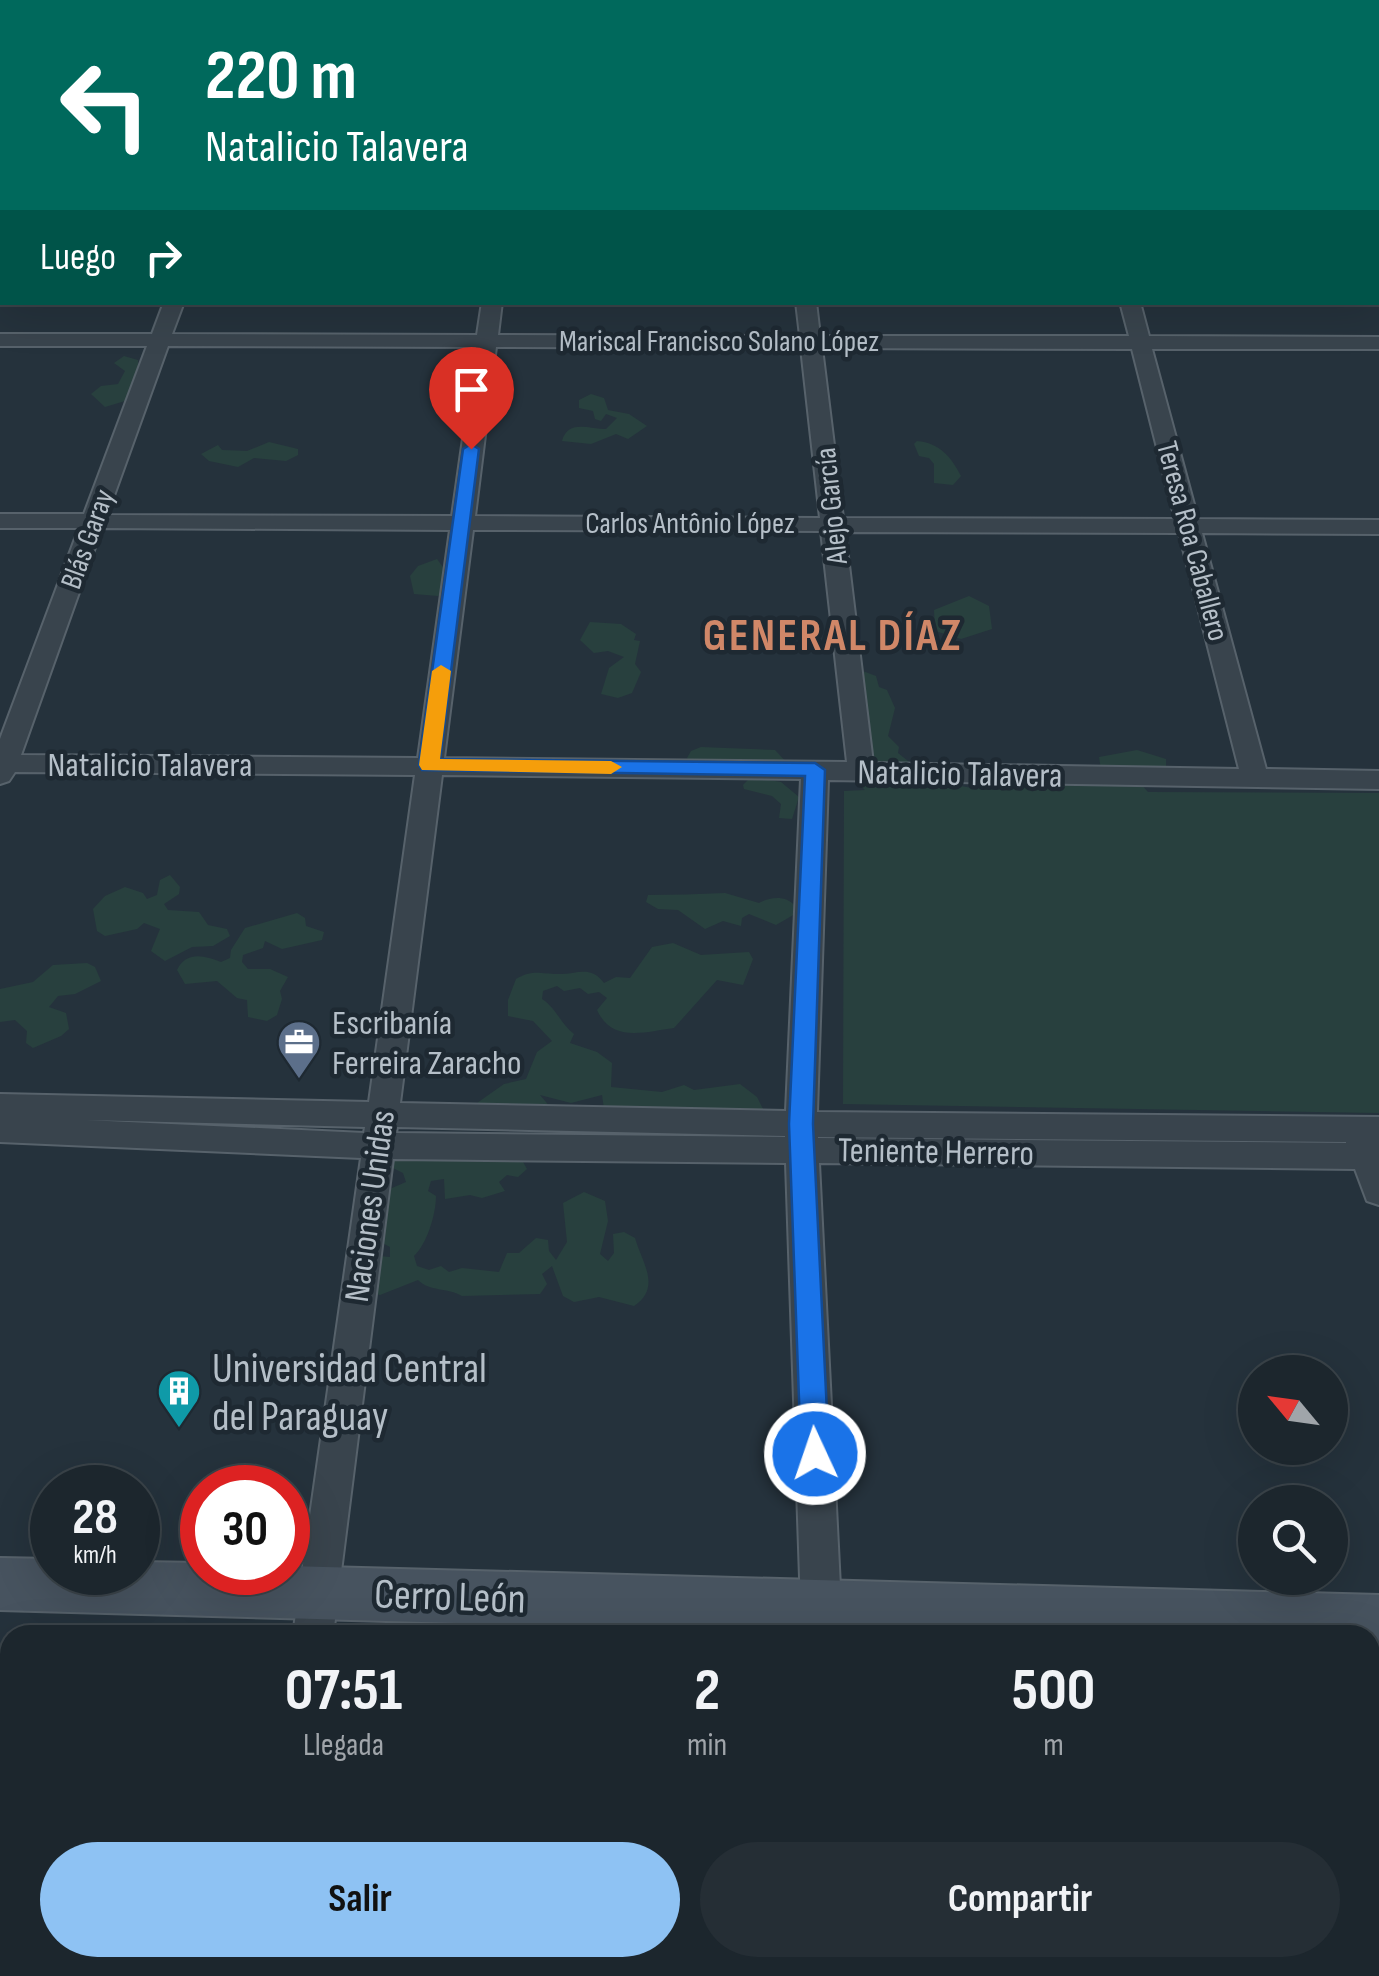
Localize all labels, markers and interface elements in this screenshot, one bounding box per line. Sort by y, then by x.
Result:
text: 220 m [205,35,357,119]
icon: left [40,40,170,170]
text: Natalicio Talavera [205,120,469,175]
icon: right [136,230,191,285]
text: Luego [40,235,116,280]
street label: Mariscal Francisco Solano López [559,324,879,360]
pin [429,347,514,450]
icon: arrive [444,362,499,417]
street label: Teresa Roa Caballero [1148,438,1236,645]
street label: Alejo García [808,446,856,567]
street label: Blás Garay [53,484,123,594]
street label: Carlos Antônio López [585,506,795,542]
district label: GENERAL DÍAZ [703,609,963,664]
street label: Natalicio Talavera [47,744,253,787]
street label: Natalicio Talavera [857,751,1063,798]
place label: Escribanía Ferreira Zaracho [332,1002,522,1085]
office icon: Escribanía Ferreira Zaracho [276,1019,322,1080]
street label: Naciones Unidas [336,1108,405,1305]
street label: Teniente Herrero [837,1129,1034,1176]
place label: Universidad Central del Paraguay [212,1344,487,1443]
north arrow [1238,1355,1348,1465]
map controls [1238,1355,1348,1595]
building icon: Universidad Central del Paraguay [156,1368,202,1429]
position arrow [763,1402,867,1506]
speed limit sign: 30 [180,1465,310,1595]
button: search [1238,1485,1348,1595]
text: 28 [72,1488,118,1548]
text: km/h [73,1540,117,1571]
street label: Cerro León [373,1569,527,1626]
text: 07:51 [285,1655,402,1727]
text: 2 [694,1655,720,1727]
text: 500 [1012,1655,1095,1727]
text: Llegada [303,1726,384,1765]
text: min [687,1726,727,1765]
text: m [1043,1726,1064,1765]
button: Salir [40,1842,680,1957]
button: Compartir [700,1842,1340,1957]

